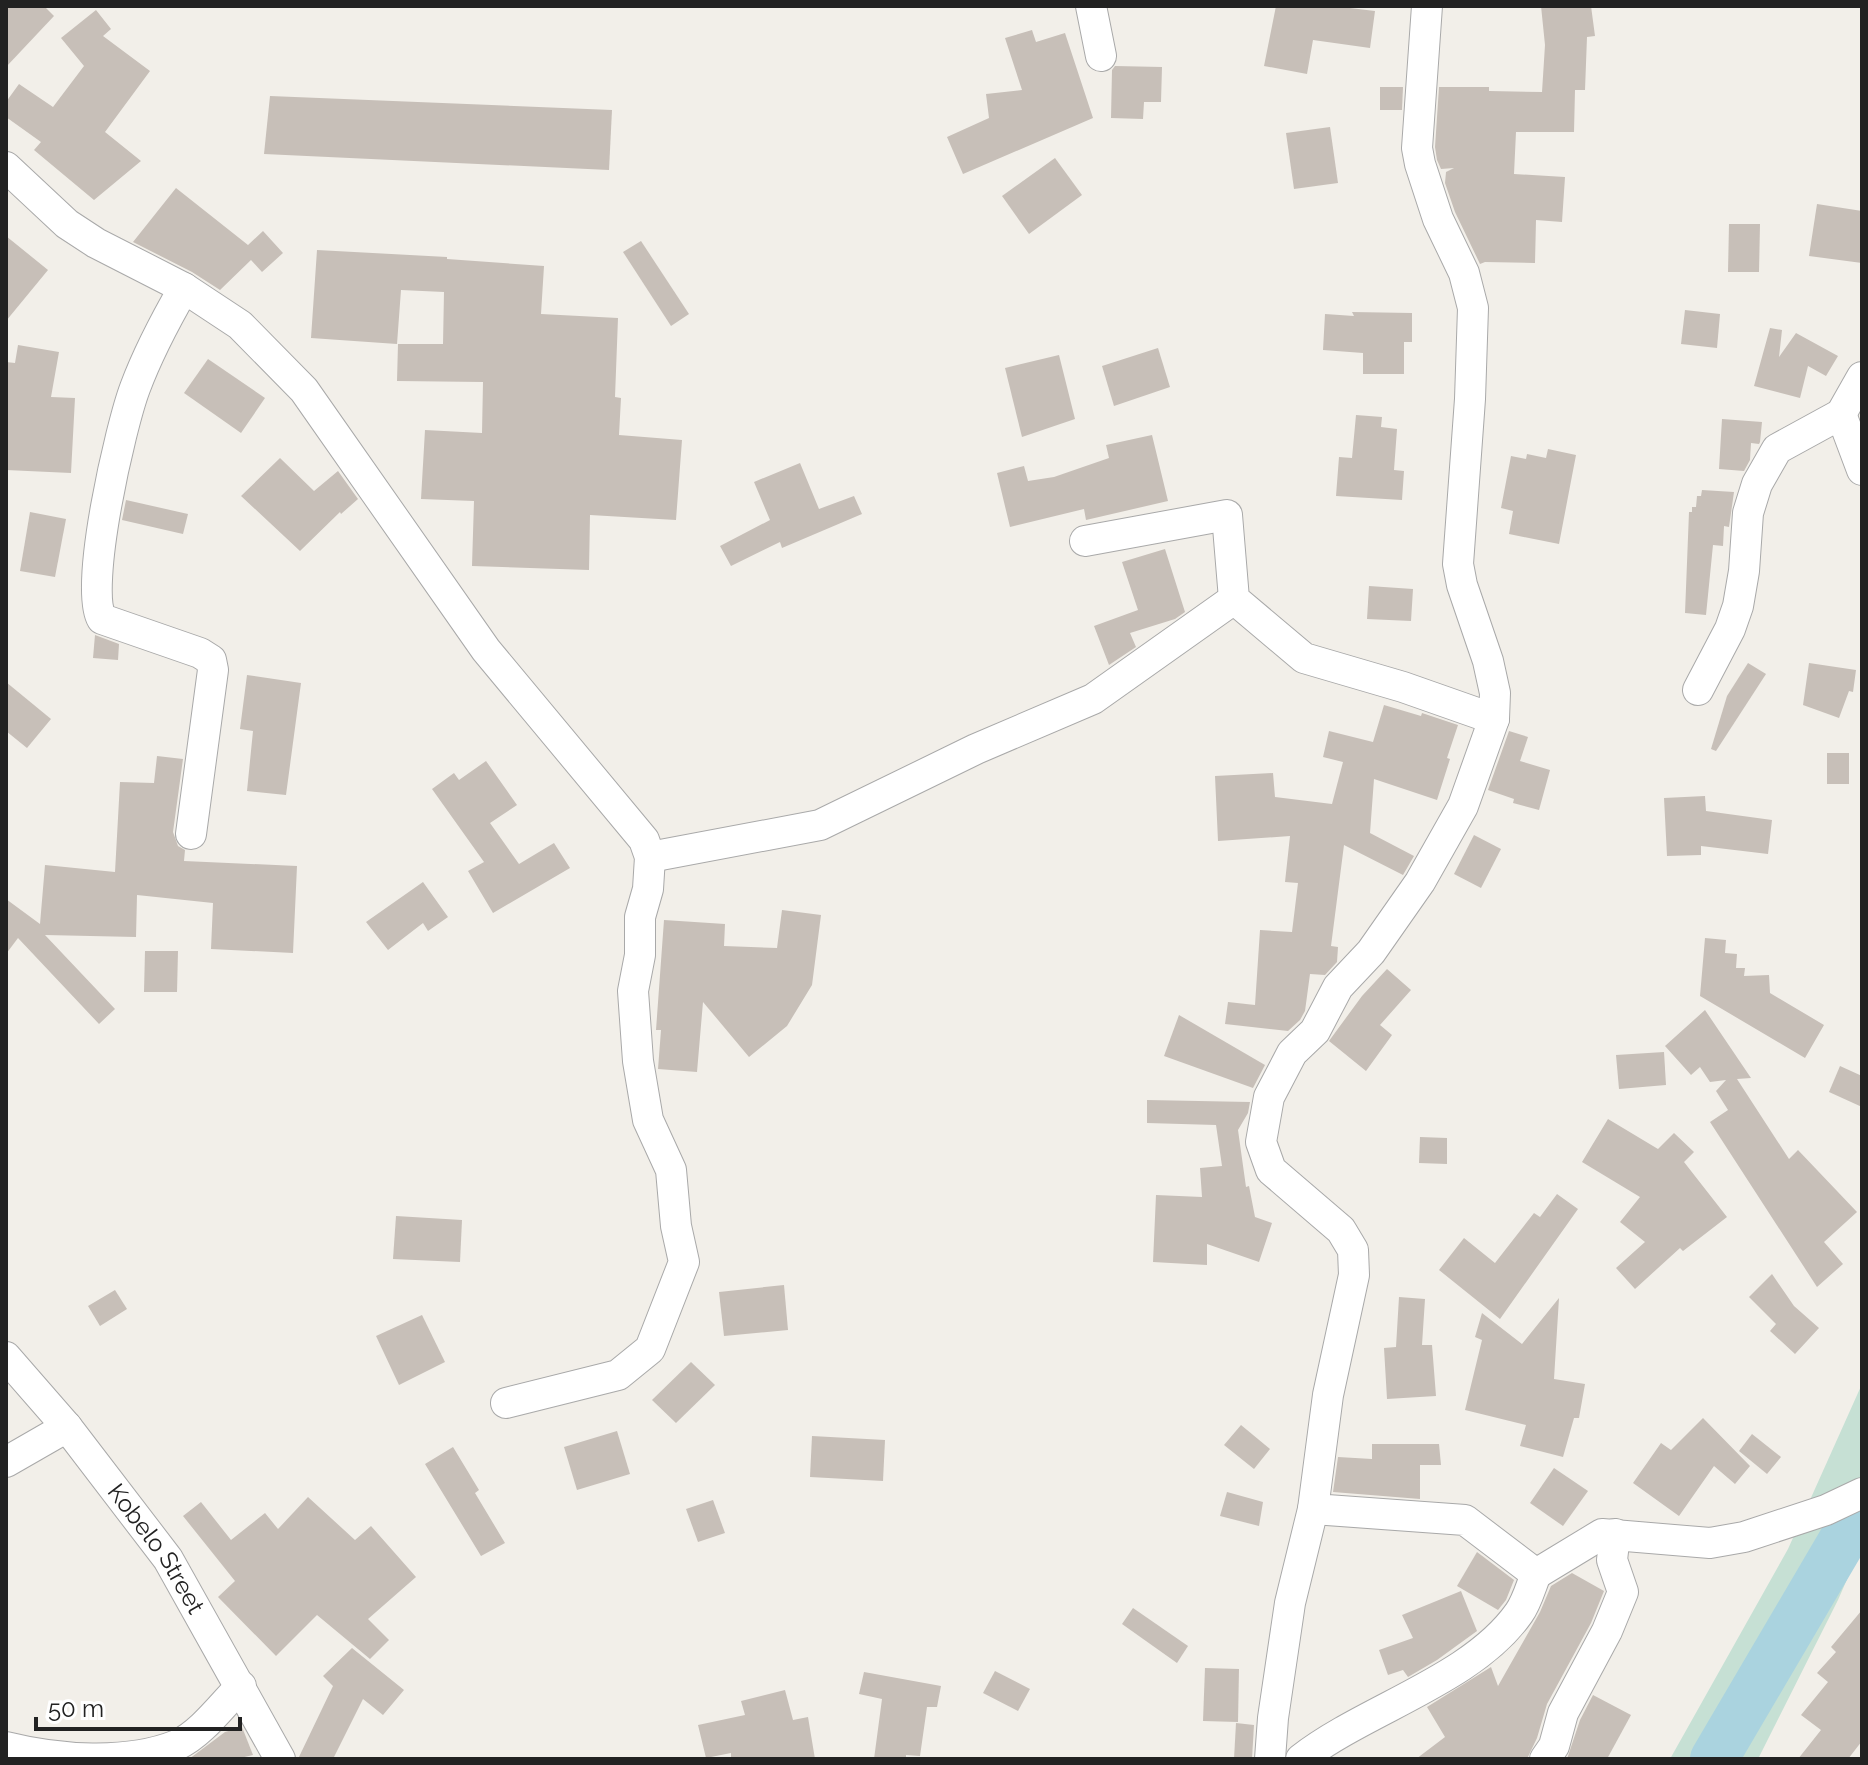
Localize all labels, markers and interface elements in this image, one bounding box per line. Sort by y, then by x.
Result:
street label: Kobelo Street [102,1478,211,1619]
scale bar [36,1681,240,1731]
text: 50 m [48,1694,104,1723]

